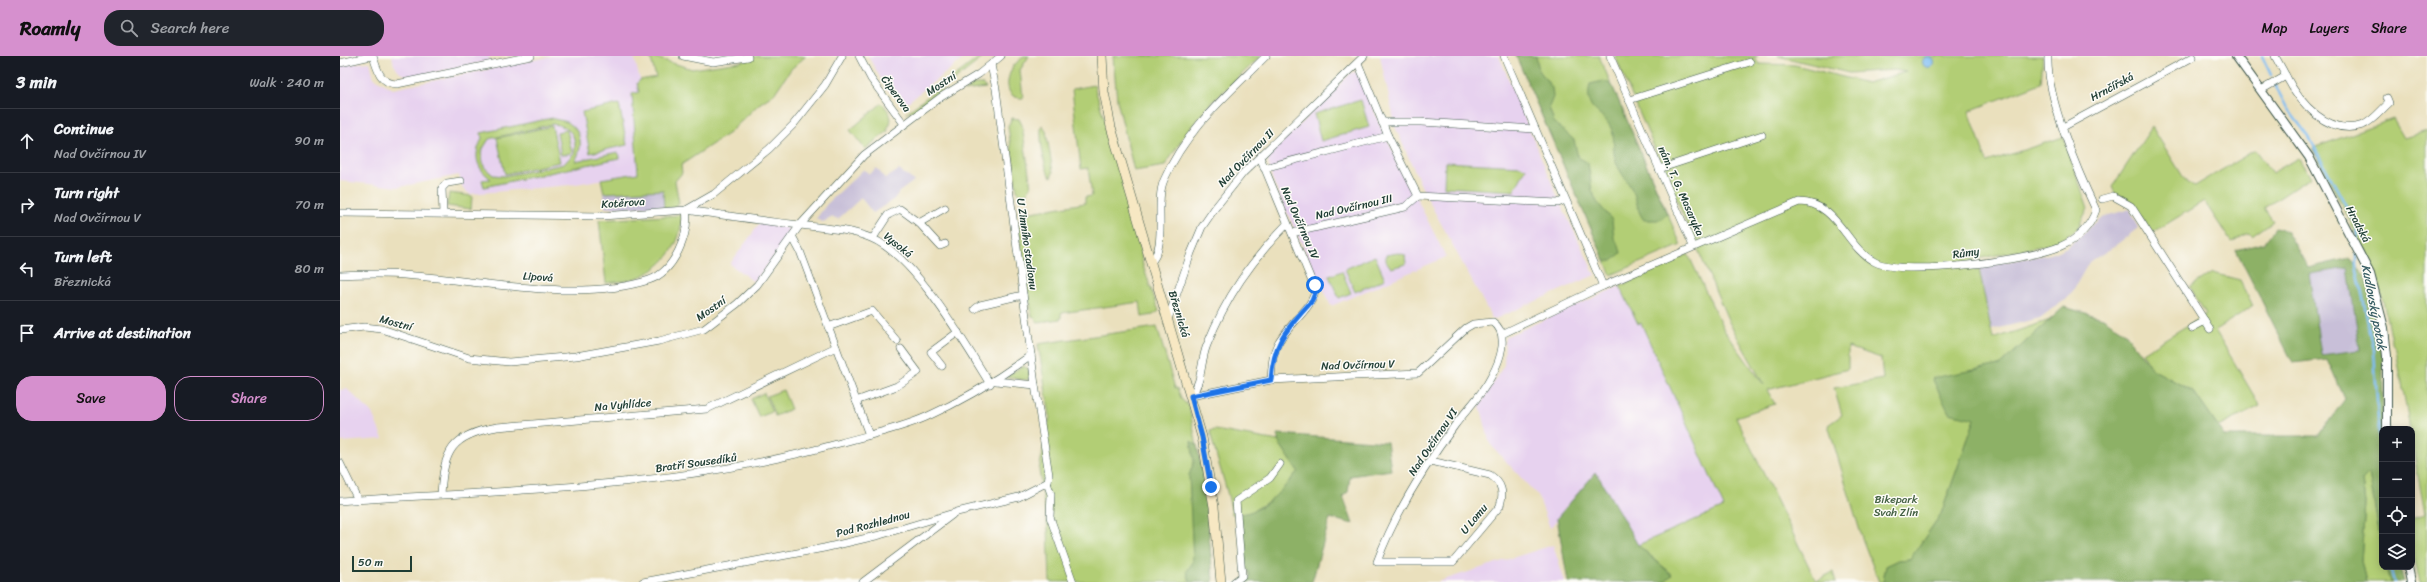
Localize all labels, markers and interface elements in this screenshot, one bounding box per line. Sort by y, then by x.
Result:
search box [104,10,384,46]
text: Roamly [20,12,80,45]
text: Search here [150,15,229,41]
text: Map [2262,16,2287,41]
text: Layers [2309,16,2349,41]
text: Share [2371,16,2407,41]
icon: search [118,17,140,39]
street label: Mostní [922,66,962,101]
text: 3 min [16,67,57,97]
street label: Hrnčířská [2087,67,2138,106]
text: Walk · 240 m [249,71,324,94]
street label: Čiperova [876,71,916,117]
text: Continue [54,116,114,142]
street label: Nad Ovčírnou II [1213,124,1279,192]
text: 90 m [294,129,324,152]
icon: ahead [16,130,38,152]
text: Nad Ovčírnou IV [54,142,146,165]
street label: nám. T. G. Masaryka [1653,143,1710,240]
text: Turn right [54,180,119,206]
street label: Nad Ovčírnou IV [1275,183,1325,263]
street label: Nad Ovčírnou III [1314,189,1395,225]
street label: Kotěrova [601,192,646,214]
text: 70 m [295,193,324,216]
icon: right [16,194,38,216]
street label: U Zimního stadionu [1011,197,1043,291]
street label: Hradská [2340,202,2376,246]
text: Nad Ovčírnou V [54,206,141,229]
street label: Vysoká [879,227,917,263]
street label: Růmy [1951,242,1981,264]
text: Turn left [54,244,112,270]
text: 80 m [295,257,324,280]
icon: left [16,258,38,280]
water label: Kudlovský potok [2355,262,2393,353]
street label: Lipová [522,266,554,288]
text: Březnická [54,270,111,293]
route start [1306,276,1324,294]
street label: Březnická [1163,288,1195,340]
street label: Mostní [692,291,732,326]
street label: Mostní [377,309,416,337]
text: Arrive at destination [54,320,191,346]
icon: arrive [16,322,38,344]
street label: Nad Ovčírnou V [1321,354,1396,376]
button: Save [16,376,166,421]
button: Share [174,376,324,421]
street label: Na Vyhlídce [594,393,653,417]
street label: Nad Ovčírnou VI [1403,404,1463,480]
map controls [2379,426,2415,570]
button: + [2379,426,2415,462]
street label: Bratří Sousedíků [654,448,738,478]
button: − [2379,462,2415,498]
route end [1202,478,1220,496]
park label: Bikepark Svah Zlín [1874,490,1918,522]
button: locate [2379,498,2415,534]
street label: U Lomu [1455,499,1493,539]
street label: Pod Rozhlednou [834,505,912,543]
button: layers [2379,534,2415,570]
text: 50 m [358,553,383,572]
scale bar [352,554,412,573]

